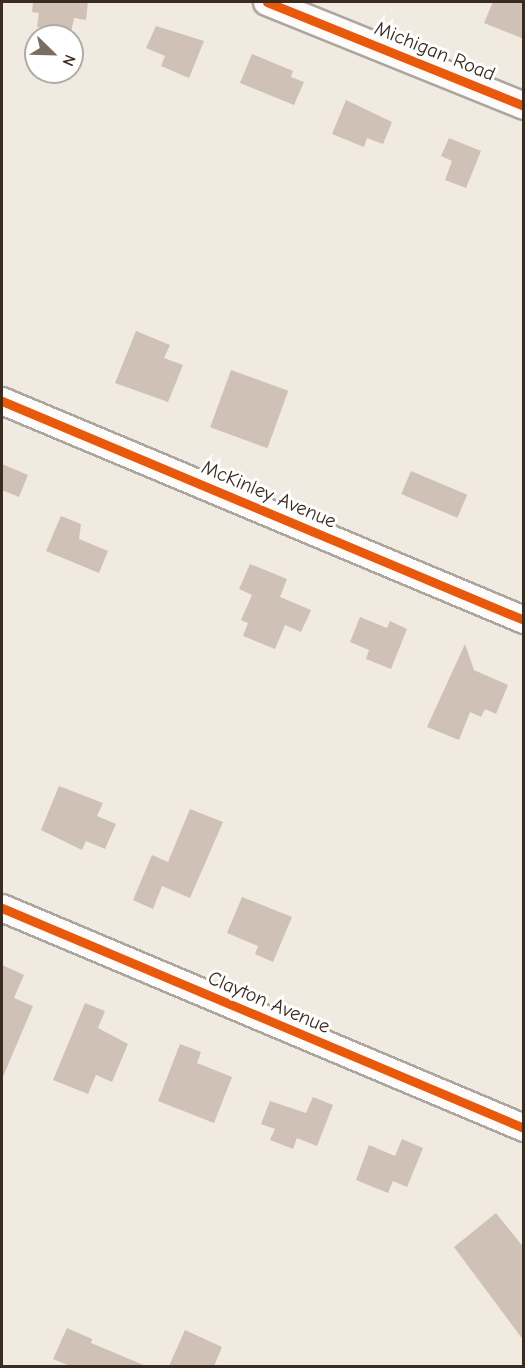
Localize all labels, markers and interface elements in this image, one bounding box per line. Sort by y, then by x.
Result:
street label: Michigan Road [371,16,499,86]
north arrow [24,24,84,84]
text: N [58,52,79,69]
street label: McKinley Avenue [198,455,340,533]
street label: Clayton Avenue [204,966,334,1038]

